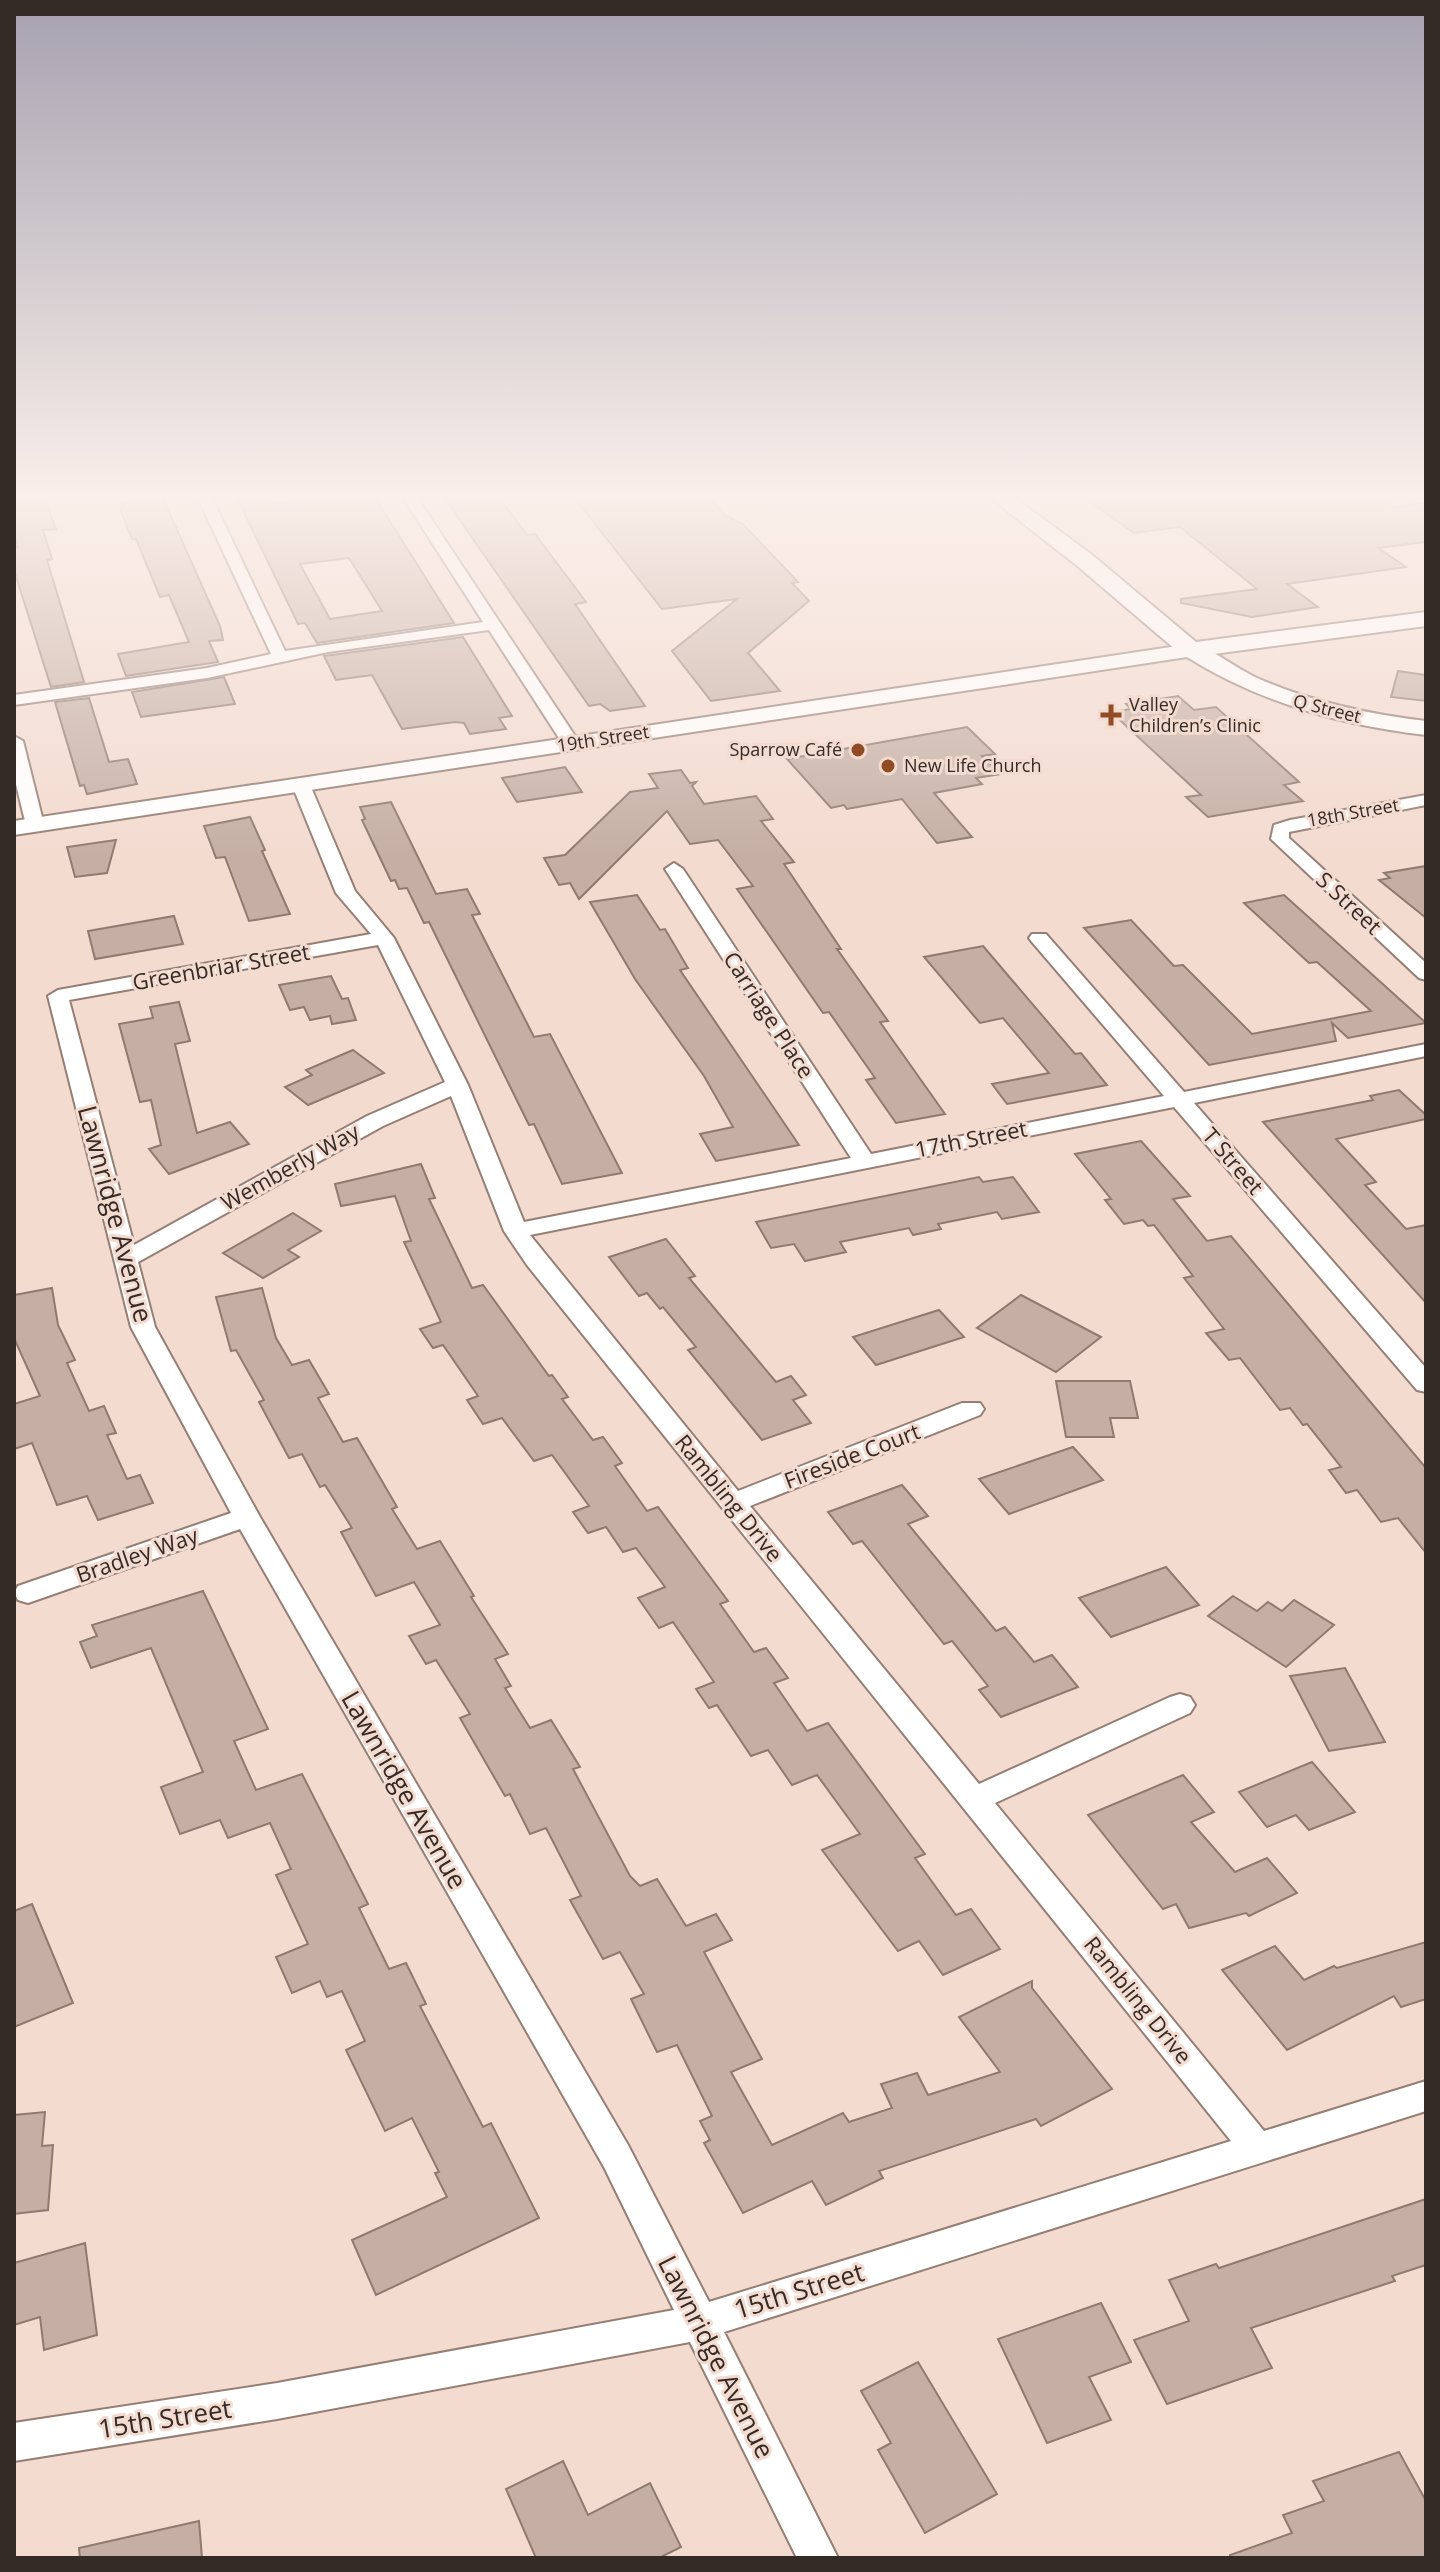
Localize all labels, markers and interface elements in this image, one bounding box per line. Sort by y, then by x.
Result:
street label: Q Street [1291,688,1364,728]
place label: Valley Children’s Clinic [1129,692,1261,737]
marker: Valley Children’s Clinic [1100,704,1122,726]
street label: 19th Street [555,719,651,757]
place label: Sparrow Café [729,737,842,761]
marker: Sparrow Café [849,741,867,759]
place label: New Life Church [904,753,1042,777]
marker: New Life Church [879,757,897,775]
street label: 18th Street [1305,792,1401,832]
street label: S Street [1310,864,1389,940]
street label: Greenbriar Street [130,936,312,996]
street label: Carriage Place [718,945,822,1084]
street label: Lawnridge Avenue [70,1101,162,1326]
street label: 17th Street [912,1112,1030,1164]
street label: Wemberly Way [215,1115,365,1217]
street label: T Street [1196,1121,1271,1200]
street label: Fireside Court [779,1415,924,1495]
street label: Rambling Drive [669,1427,790,1567]
street label: Bradley Way [72,1519,203,1589]
street label: Lawnridge Avenue [333,1684,476,1895]
street label: Rambling Drive [1078,1929,1199,2069]
street label: Lawnridge Avenue [650,2249,784,2464]
street label: 15th Street [729,2253,868,2327]
street label: 15th Street [96,2390,234,2446]

